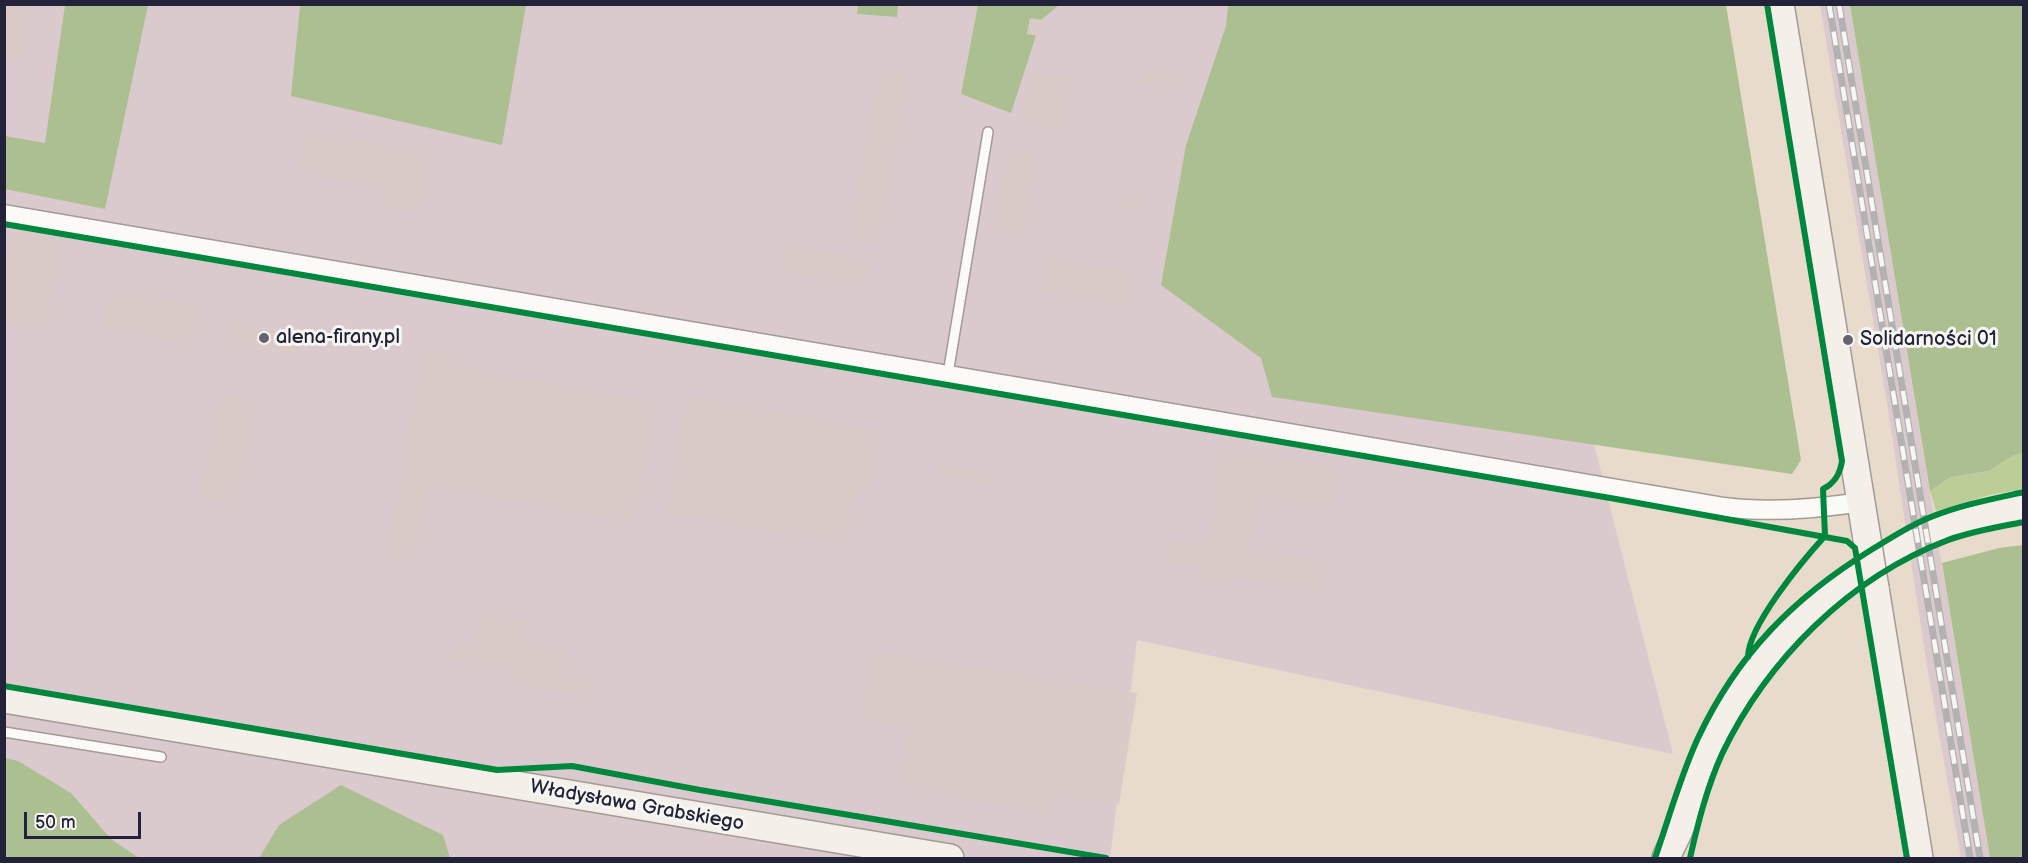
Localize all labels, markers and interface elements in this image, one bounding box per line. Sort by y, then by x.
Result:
place label: alena-firany.pl [276,326,400,350]
place label: Solidarności 01 [1860,328,1997,352]
marker: alena-firany.pl [257,331,271,345]
marker: Solidarności 01 [1841,333,1855,347]
street label: Władysława Grabskiego [528,775,746,837]
scale bar [27,800,144,838]
text: 50 m [35,812,76,833]

